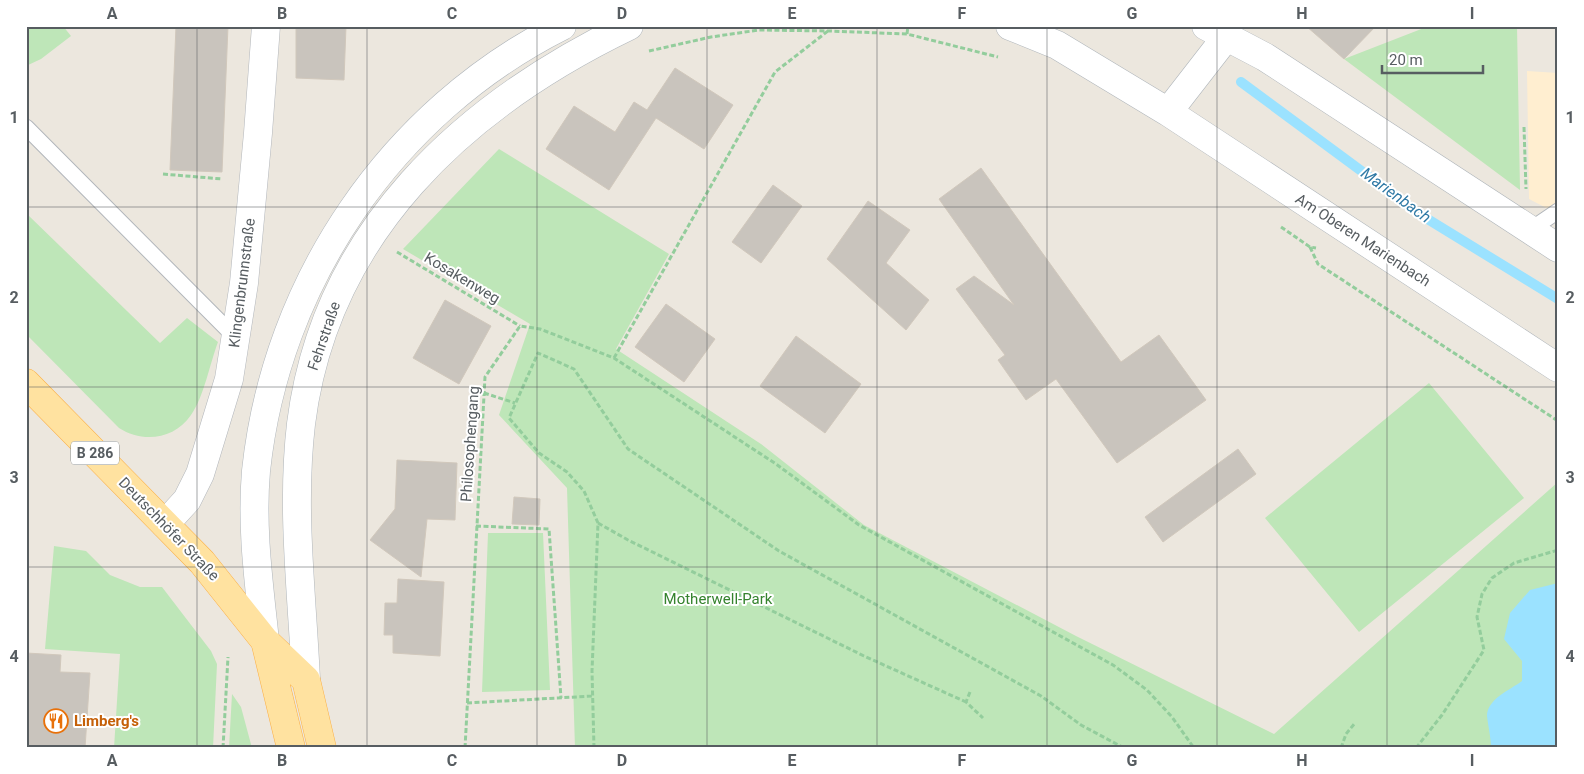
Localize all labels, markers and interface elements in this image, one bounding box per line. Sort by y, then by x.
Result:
text: A [107,4,118,23]
text: B [277,4,287,23]
text: C [447,4,457,23]
text: D [617,4,627,23]
text: E [788,4,797,23]
text: F [958,4,967,23]
text: G [1127,4,1138,23]
text: H [1296,4,1308,23]
text: I [1470,4,1474,23]
scale bar [1382,42,1483,74]
text: 20 m [1389,51,1423,69]
text: 1 [9,108,19,127]
text: 1 [1565,108,1575,127]
water label: Marienbach [1357,163,1435,227]
street label: Am Oberen Marienbach [1292,190,1434,290]
street label: Klingenbrunnstraße [225,217,259,349]
street label: Kosakenweg [421,248,503,308]
text: 2 [9,288,19,307]
text: 2 [1565,288,1575,307]
street label: Fehrstraße [304,299,344,373]
street label: Philosophengang [457,385,483,503]
road number: B 286 [71,442,119,464]
text: 3 [9,468,19,487]
text: 3 [1565,468,1575,487]
street label: Deutschhöfer Straße [115,473,223,585]
park label: Motherwell-Park [664,590,773,608]
text: 4 [9,647,19,666]
text: 4 [1565,647,1575,666]
restaurant icon: Limberg's [43,708,69,734]
place label: Limberg's [74,712,139,730]
text: A [107,751,118,770]
text: B [277,751,287,770]
text: C [447,751,457,770]
text: D [617,751,627,770]
text: E [788,751,797,770]
text: F [958,751,967,770]
text: G [1127,751,1138,770]
text: H [1296,751,1308,770]
text: I [1470,751,1474,770]

